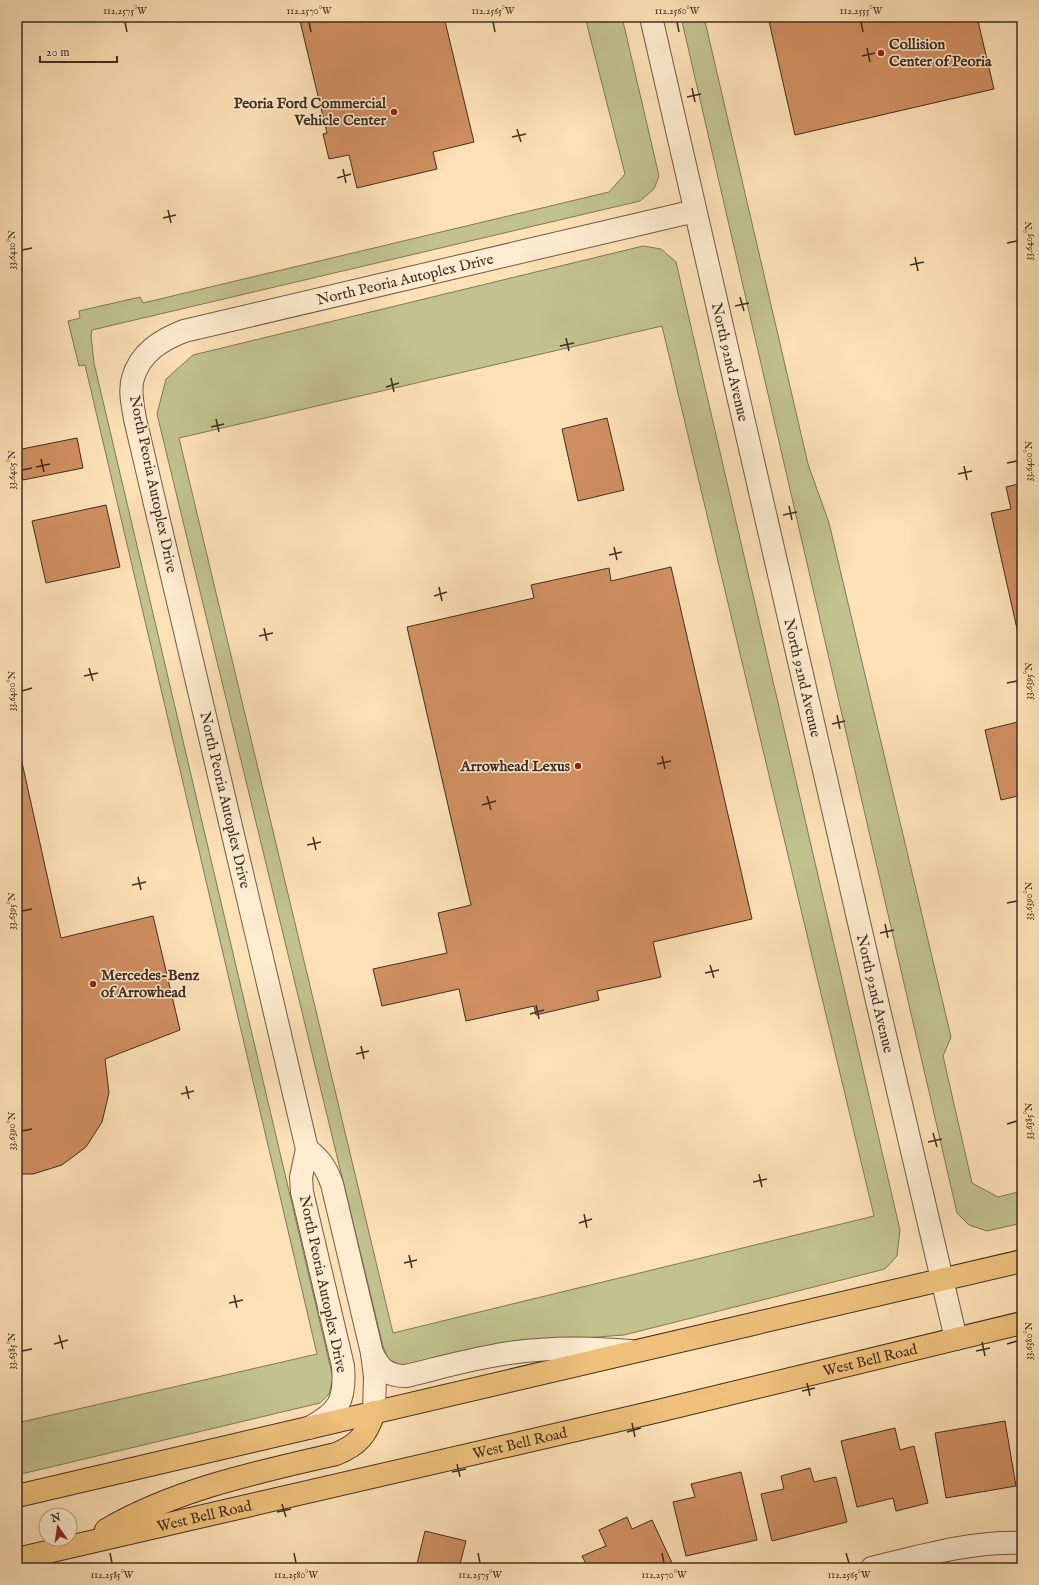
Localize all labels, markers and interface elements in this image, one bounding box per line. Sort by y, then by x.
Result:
text: 112.2575°W [103,5,147,18]
text: 112.2570°W [287,5,332,18]
text: 112.2565°W [471,5,515,18]
text: 112.2560°W [655,5,700,18]
text: 112.2555°W [840,5,883,18]
place label: Collision Center of Peoria [889,35,992,71]
scale bar [40,38,117,64]
text: 20 m [46,45,69,60]
marker: Collision Center of Peoria [876,48,886,58]
place label: Peoria Ford Commercial Vehicle Center [234,94,387,130]
marker: Peoria Ford Commercial Vehicle Center [389,107,399,117]
text: 33.6405°N [1023,221,1036,261]
text: 33.6410°N [6,230,19,270]
street label: North Peoria Autoplex Drive [315,249,495,309]
street label: North 92nd Avenue [707,301,753,423]
street label: North Peoria Autoplex Drive [125,394,181,575]
text: 33.6400°N [1023,440,1036,481]
text: 33.6405°N [6,450,19,490]
street label: North 92nd Avenue [780,617,826,739]
text: 33.6395°N [1023,662,1036,700]
text: 33.6400°N [6,670,19,711]
street label: North Peoria Autoplex Drive [195,710,255,890]
place label: Arrowhead Lexus [460,757,571,776]
marker: Arrowhead Lexus [573,761,583,771]
text: 33.6390°N [1023,881,1036,920]
text: 33.6395°N [6,892,19,930]
street label: North 92nd Avenue [852,932,898,1055]
place label: Mercedes-Benz of Arrowhead [101,966,200,1002]
marker: Mercedes-Benz of Arrowhead [88,979,98,989]
text: 33.6385°N [1023,1102,1036,1139]
text: 33.6390°N [6,1111,19,1150]
street label: North Peoria Autoplex Drive [295,1194,351,1375]
text: 33.6380°N [1023,1322,1036,1360]
text: 33.6385°N [6,1332,19,1369]
street label: West Bell Road [821,1339,920,1380]
street label: West Bell Road [471,1423,570,1463]
street label: West Bell Road [155,1496,254,1536]
north arrow [38,1507,78,1547]
text: N [49,1510,63,1526]
text: 112.2585°W [91,1569,134,1582]
text: 112.2580°W [274,1569,319,1582]
text: 112.2575°W [458,1569,502,1582]
text: 112.2570°W [642,1569,687,1582]
text: 112.2565°W [827,1569,871,1582]

